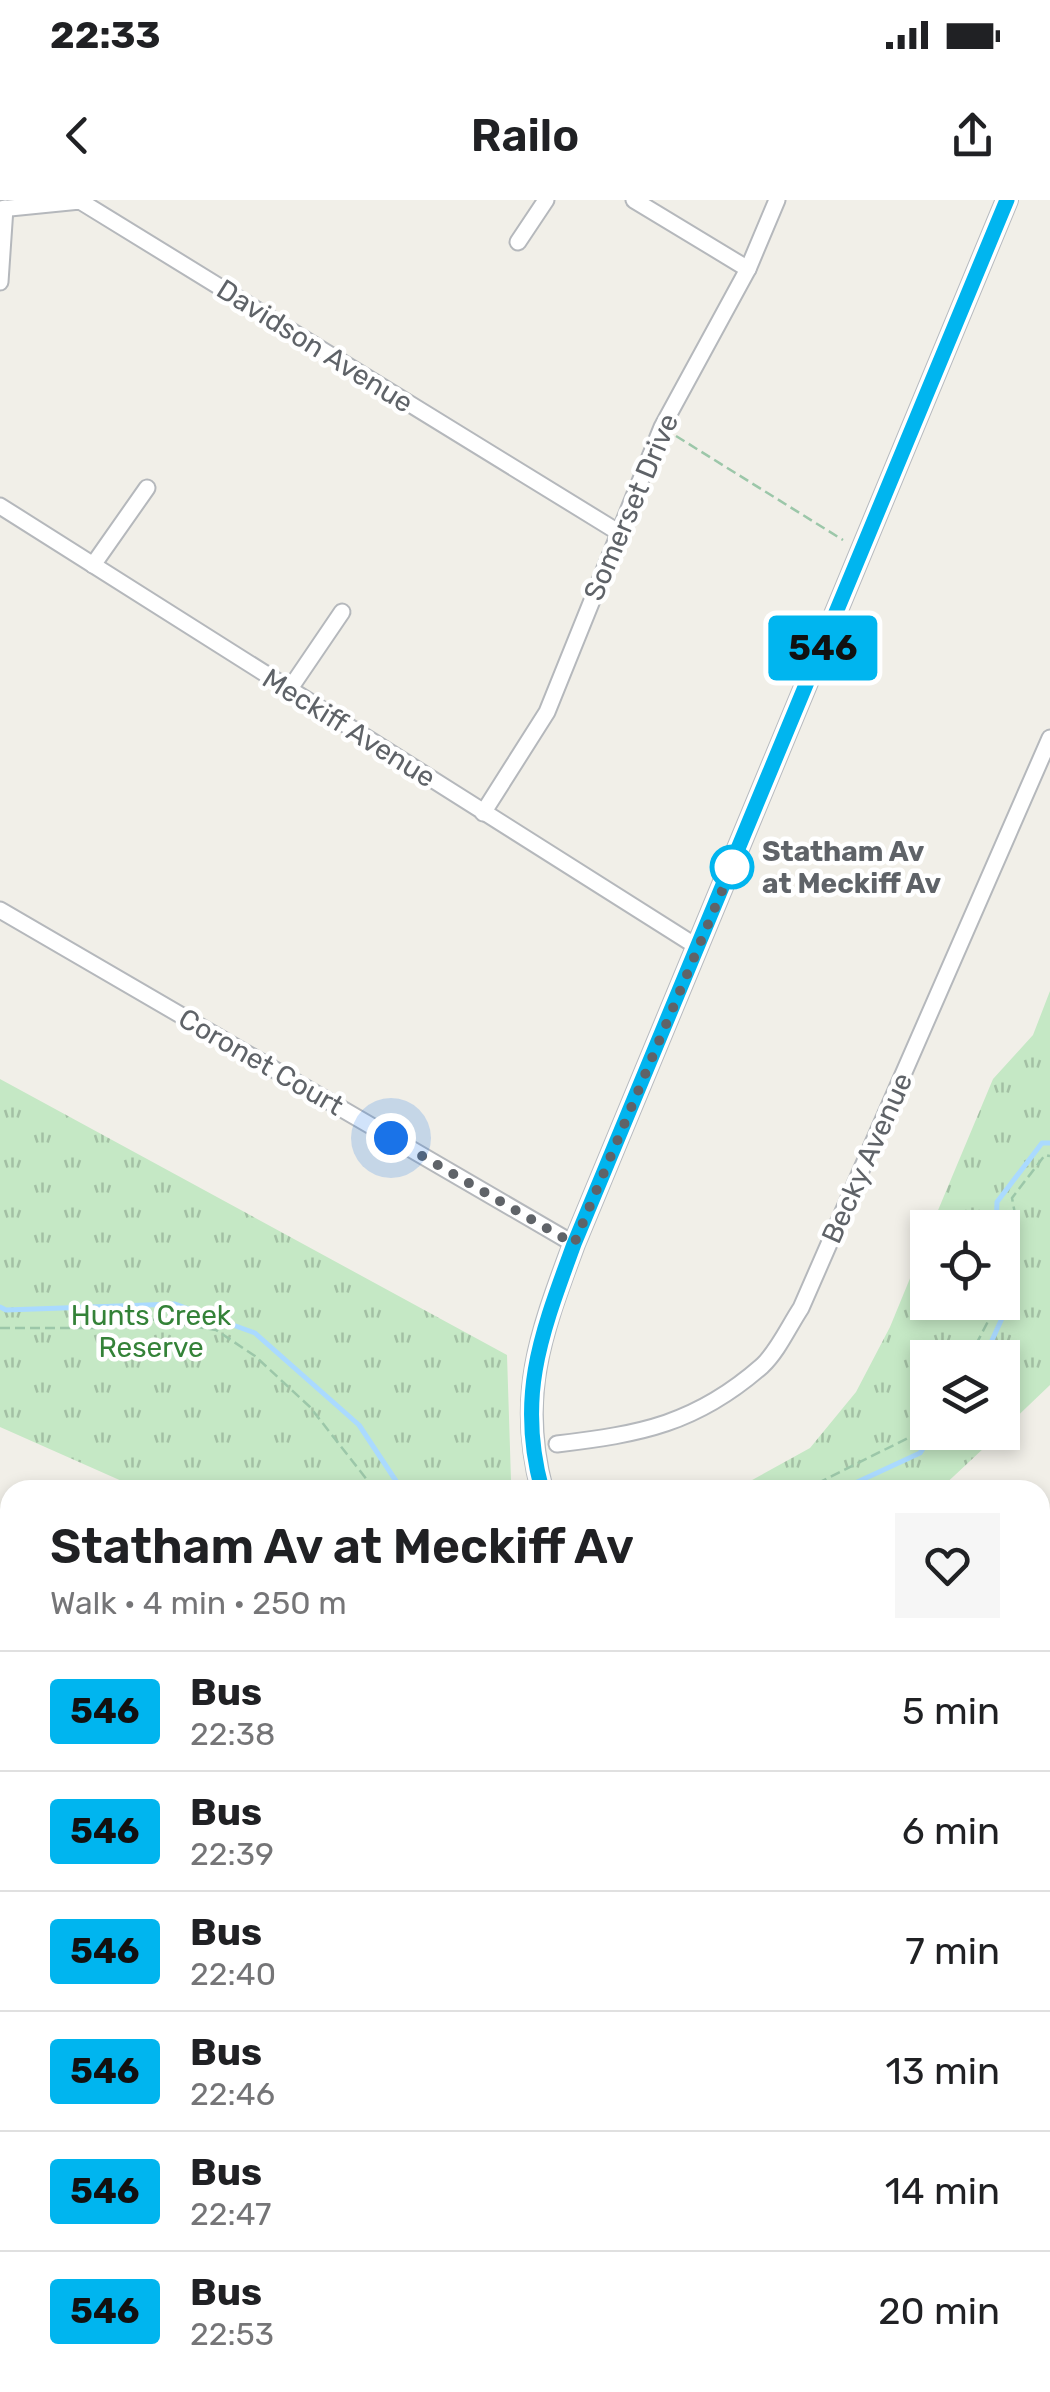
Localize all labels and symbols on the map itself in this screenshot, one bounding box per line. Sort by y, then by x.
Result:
street label: Davidson Avenue [211,272,419,420]
street label: Somerset Drive [577,409,685,605]
line badge: 546 [766,616,880,680]
street label: Meckiff Avenue [257,662,441,794]
place label: Statham Av at Meckiff Av [762,835,941,900]
marker: Statham Av at Meckiff Av [711,846,753,888]
street label: Coronet Court [173,1002,349,1122]
street label: Becky Avenue [815,1068,919,1248]
your location [366,1113,416,1163]
park label: Hunts Creek Reserve [71,1299,232,1364]

